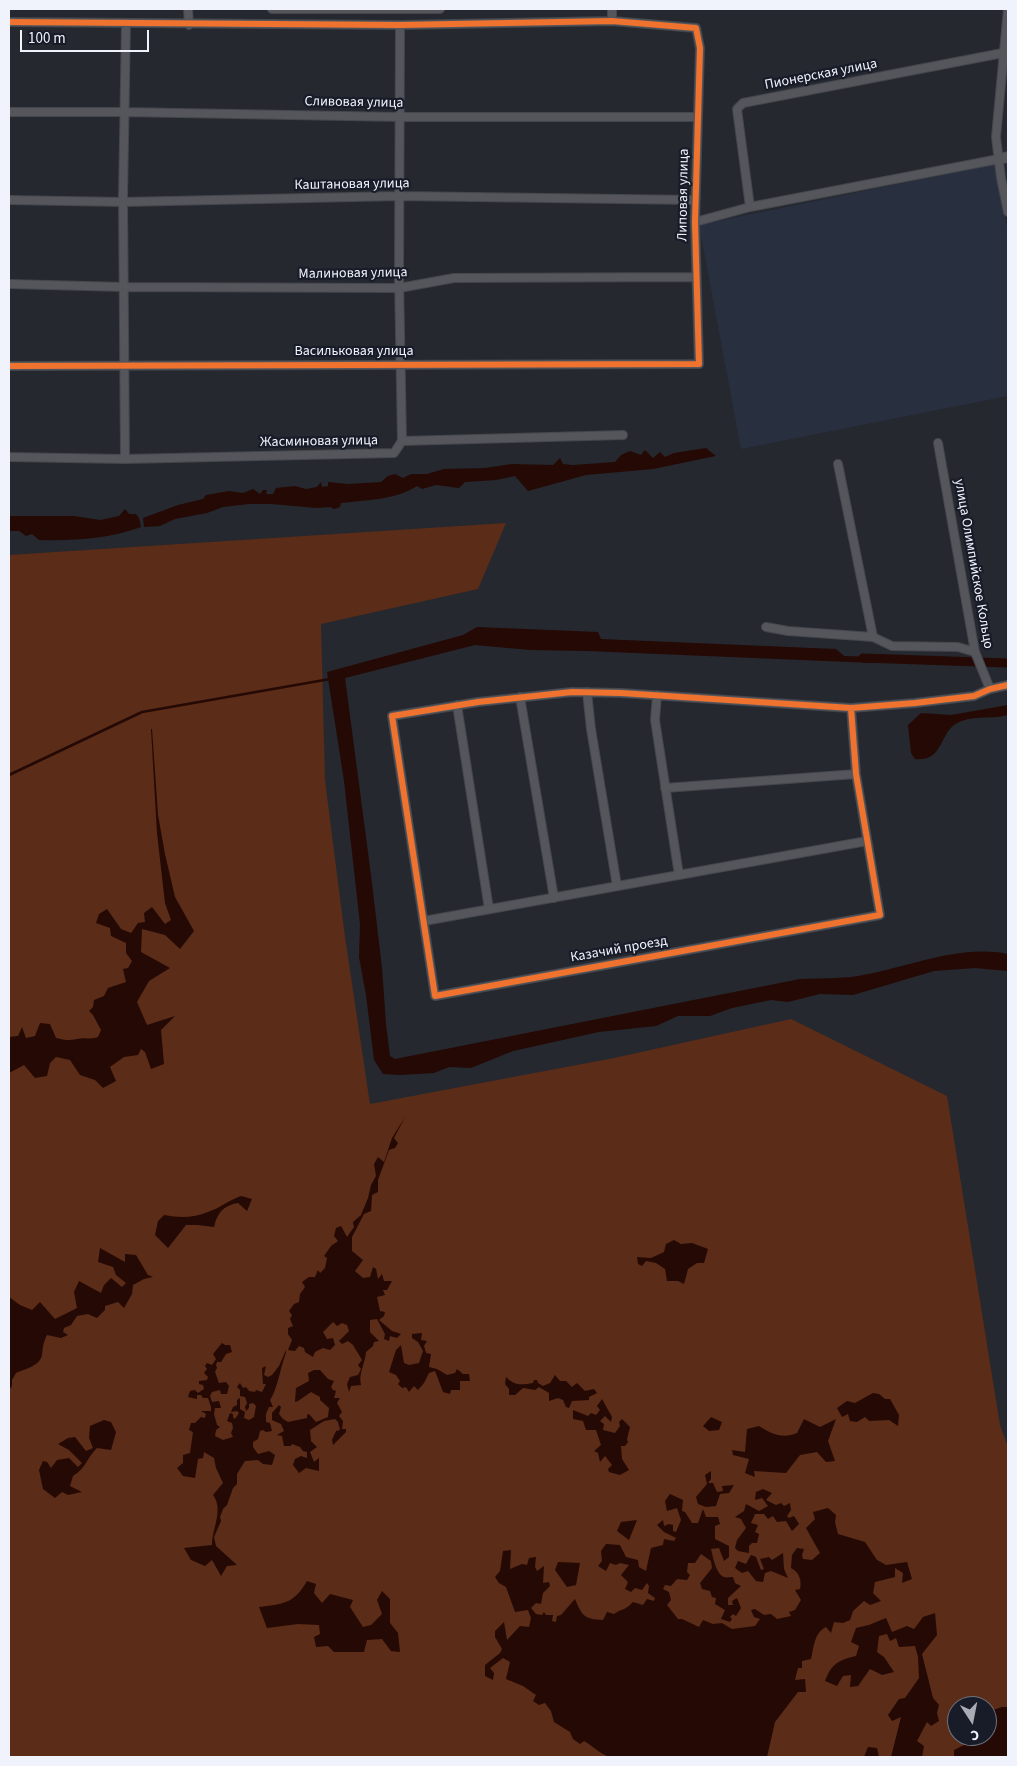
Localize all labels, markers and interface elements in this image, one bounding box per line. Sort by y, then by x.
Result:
scale bar [22,20,151,52]
text: 100 m [28,28,66,49]
street label: Пионерская улица [763,56,879,94]
street label: Сливовая улица [304,94,404,112]
street label: Липовая улица [675,148,693,242]
street label: Каштановая улица [294,176,410,194]
street label: Малиновая улица [298,265,408,283]
street label: Васильковая улица [294,344,414,360]
street label: Жасминовая улица [260,433,378,451]
street label: улица Олимпийское Кольцо [950,478,996,650]
street label: Казачий проезд [569,933,669,967]
north arrow [947,1696,997,1746]
text: С [969,1724,981,1745]

